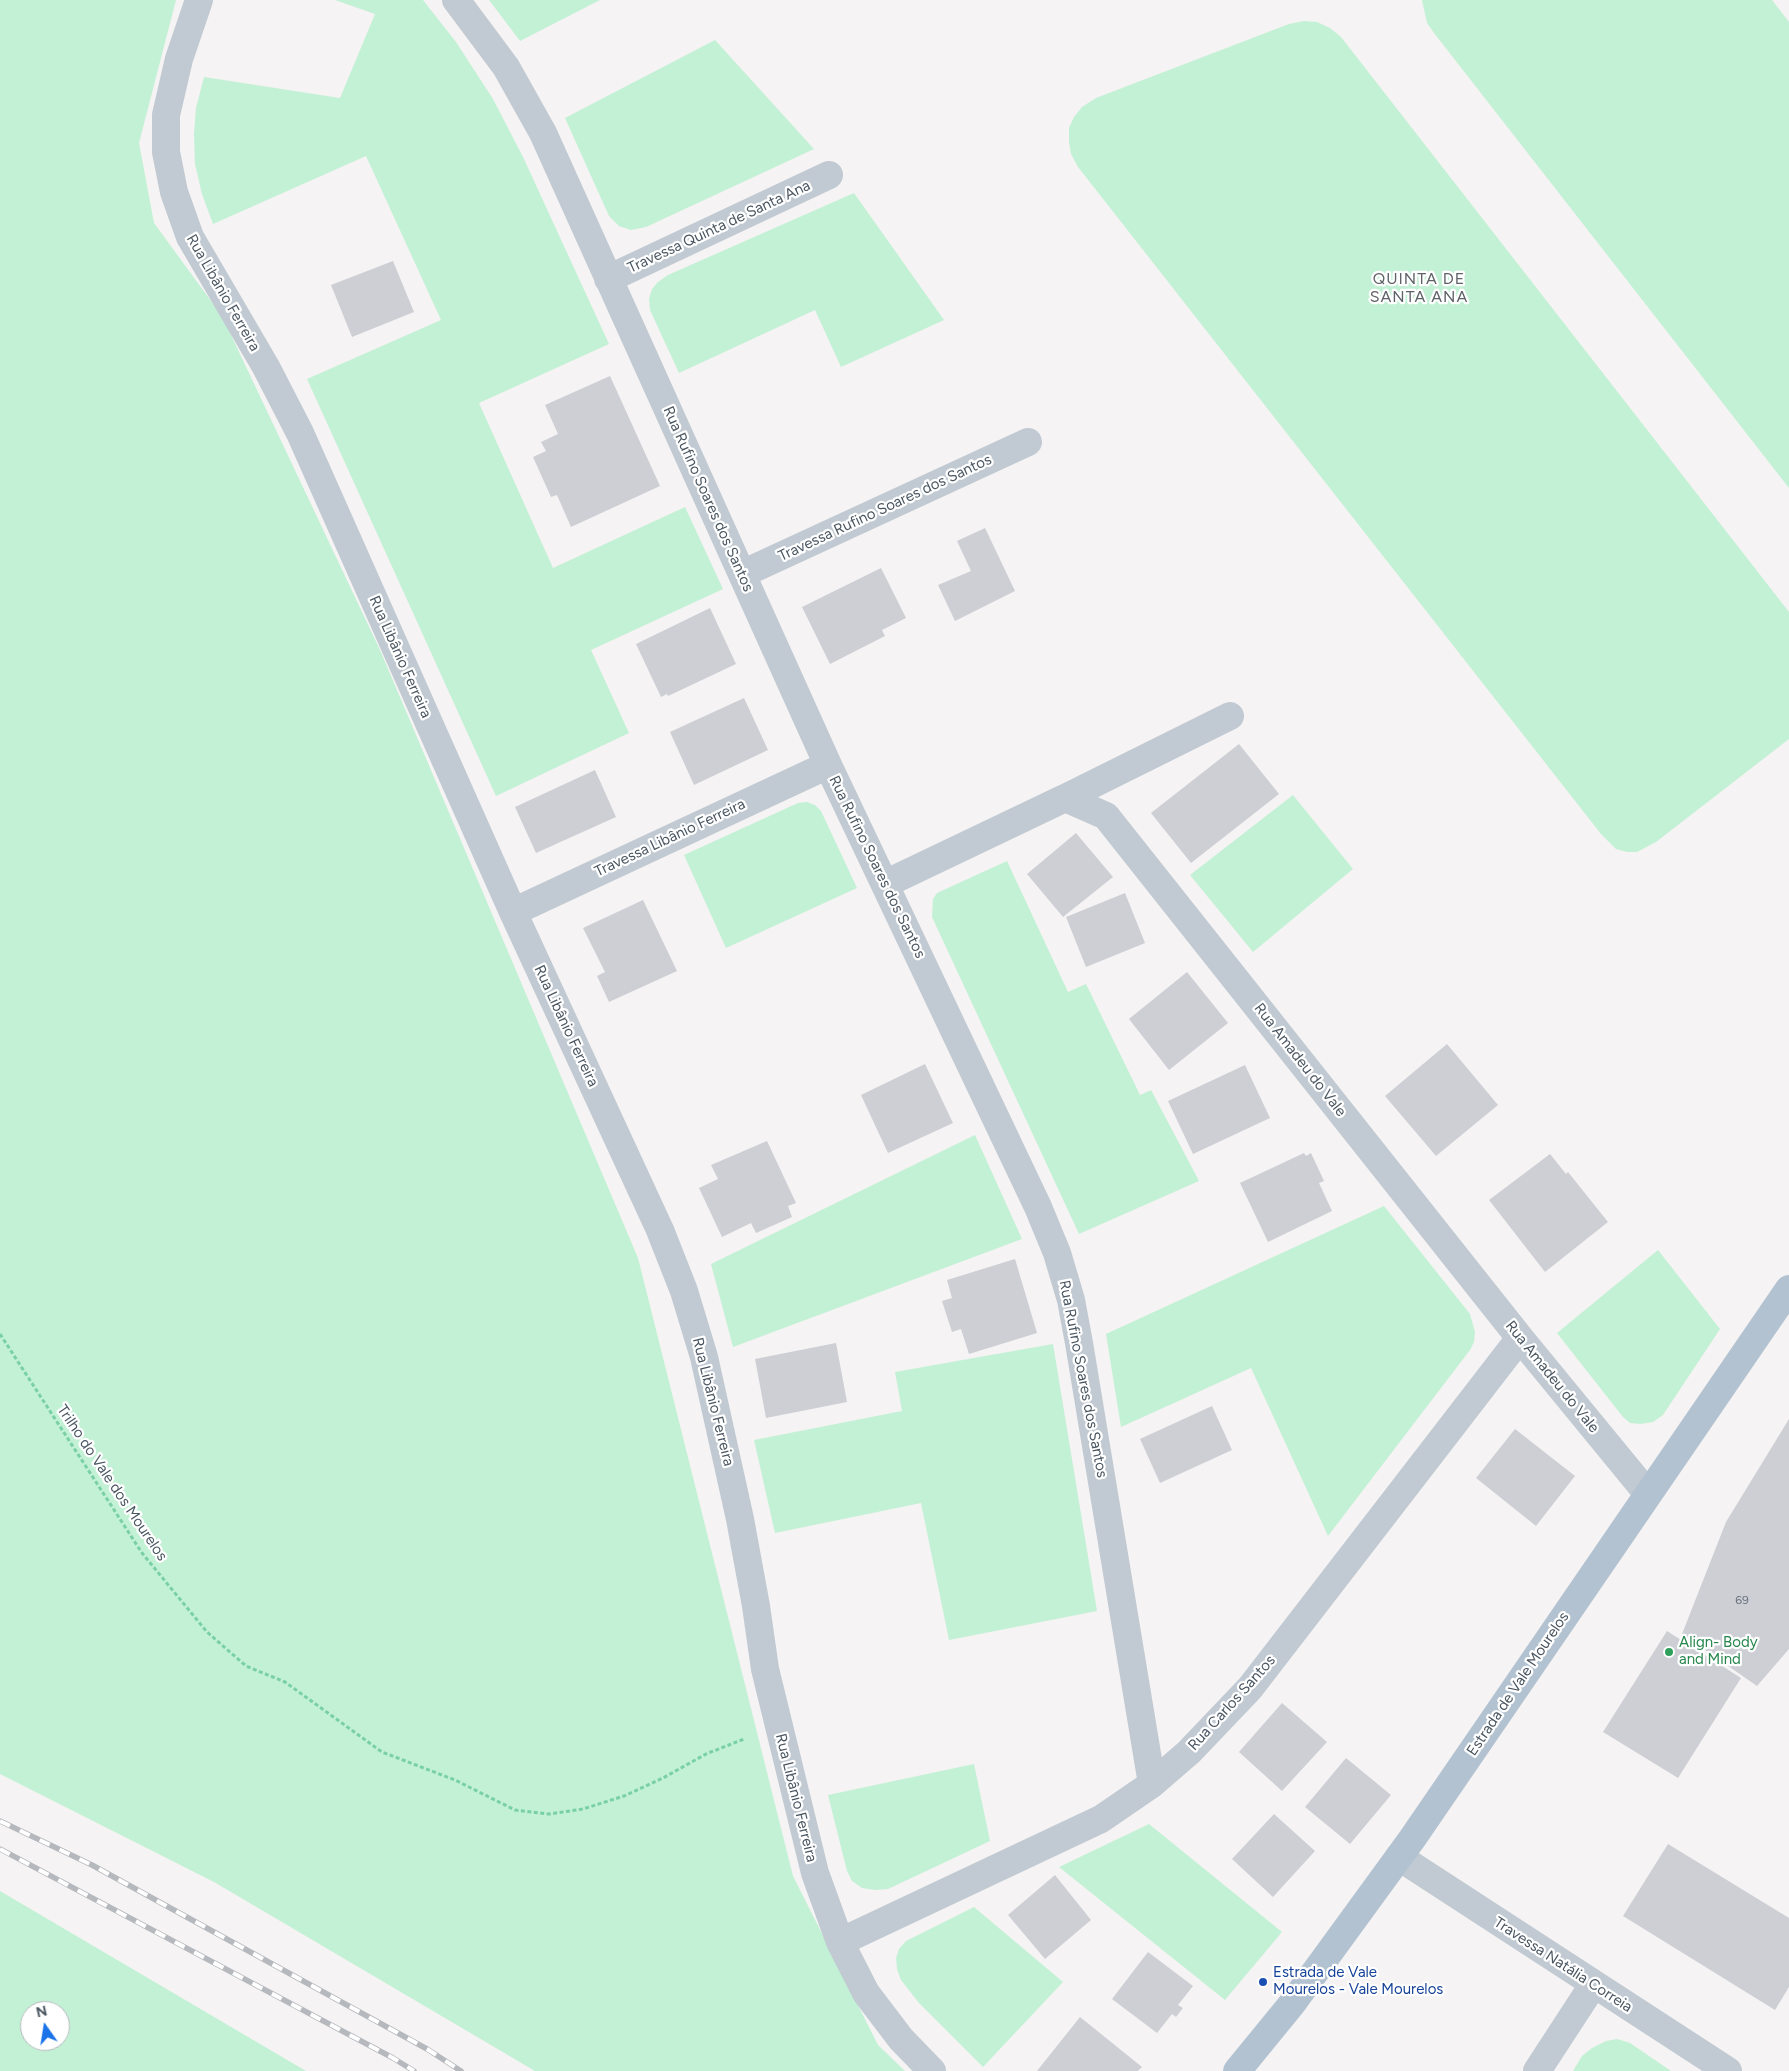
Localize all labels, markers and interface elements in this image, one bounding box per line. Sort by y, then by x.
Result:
street label: Travessa Quinta de Santa Ana [625,177,813,277]
street label: Rua Libânio Ferreira [182,231,264,355]
district label: QUINTA DE SANTA ANA [1369,269,1469,307]
street label: Rua Rufino Soares dos Santos [659,404,757,594]
street label: Travessa Rufino Soares dos Santos [776,451,994,565]
street label: Rua Libânio Ferreira [365,593,435,721]
street label: Rua Rufino Soares dos Santos [825,773,929,961]
street label: Travessa Libânio Ferreira [592,795,748,881]
street label: Rua Libânio Ferreira [530,962,602,1090]
street label: Rua Amadeu do Vale [1250,1000,1350,1120]
street label: Rua Rufino Soares dos Santos [1055,1279,1111,1479]
street label: Rua Amadeu do Vale [1501,1317,1603,1437]
street label: Rua Libânio Ferreira [688,1336,738,1468]
street label: Trilho do Vale dos Mourelos [53,1402,171,1564]
house number: 69 [1735,1593,1749,1607]
street label: Estrada de Vale Mourelos [1463,1609,1573,1759]
place label: Align- Body and Mind [1679,1634,1758,1669]
marker: Align- Body and Mind [1663,1646,1675,1658]
street label: Rua Carlos Santos [1185,1652,1279,1754]
street label: Rua Libânio Ferreira [771,1732,821,1864]
street label: Travessa Natália Correia [1491,1914,1635,2016]
place label: Estrada de Vale Mourelos - Vale Mourelos [1273,1964,1443,1999]
marker: Estrada de Vale Mourelos - Vale Mourelos [1257,1976,1269,1988]
north arrow [20,2001,70,2051]
text: N [35,2002,49,2021]

